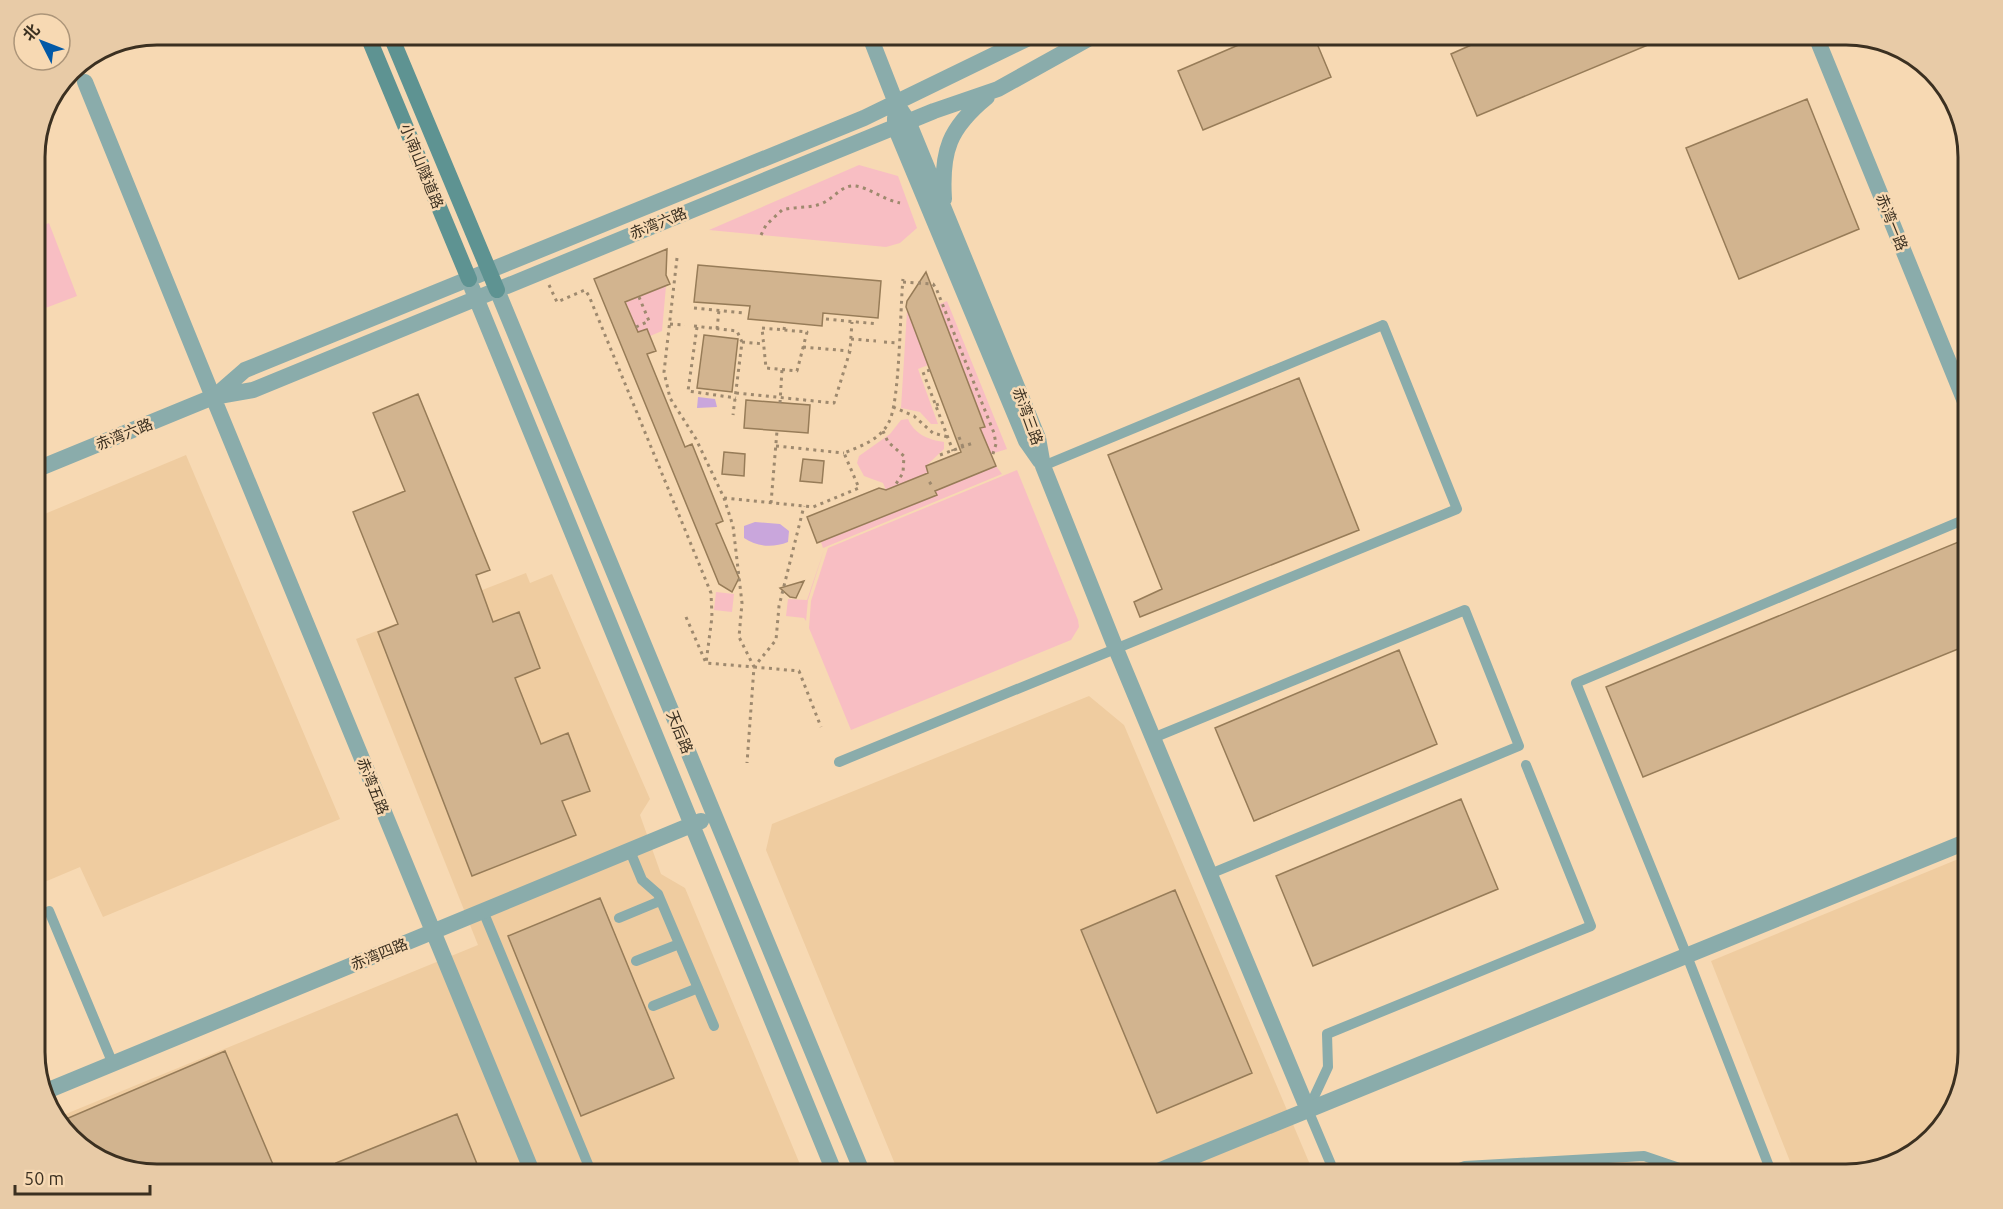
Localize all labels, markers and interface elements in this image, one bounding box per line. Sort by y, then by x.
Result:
north arrow [12,12,72,72]
text: 北 [19,20,43,44]
street label: 小南山隧道路 [397,121,447,211]
street label: 赤湾一路 [1873,191,1911,253]
street label: 赤湾六路 [627,204,689,242]
street label: 赤湾三路 [1010,385,1046,447]
street label: 赤湾六路 [93,415,155,453]
street label: 天后路 [664,708,696,756]
street label: 赤湾五路 [354,755,392,817]
street label: 赤湾四路 [348,935,410,973]
scale bar [15,1158,150,1196]
text: 50 m [24,1168,64,1188]

